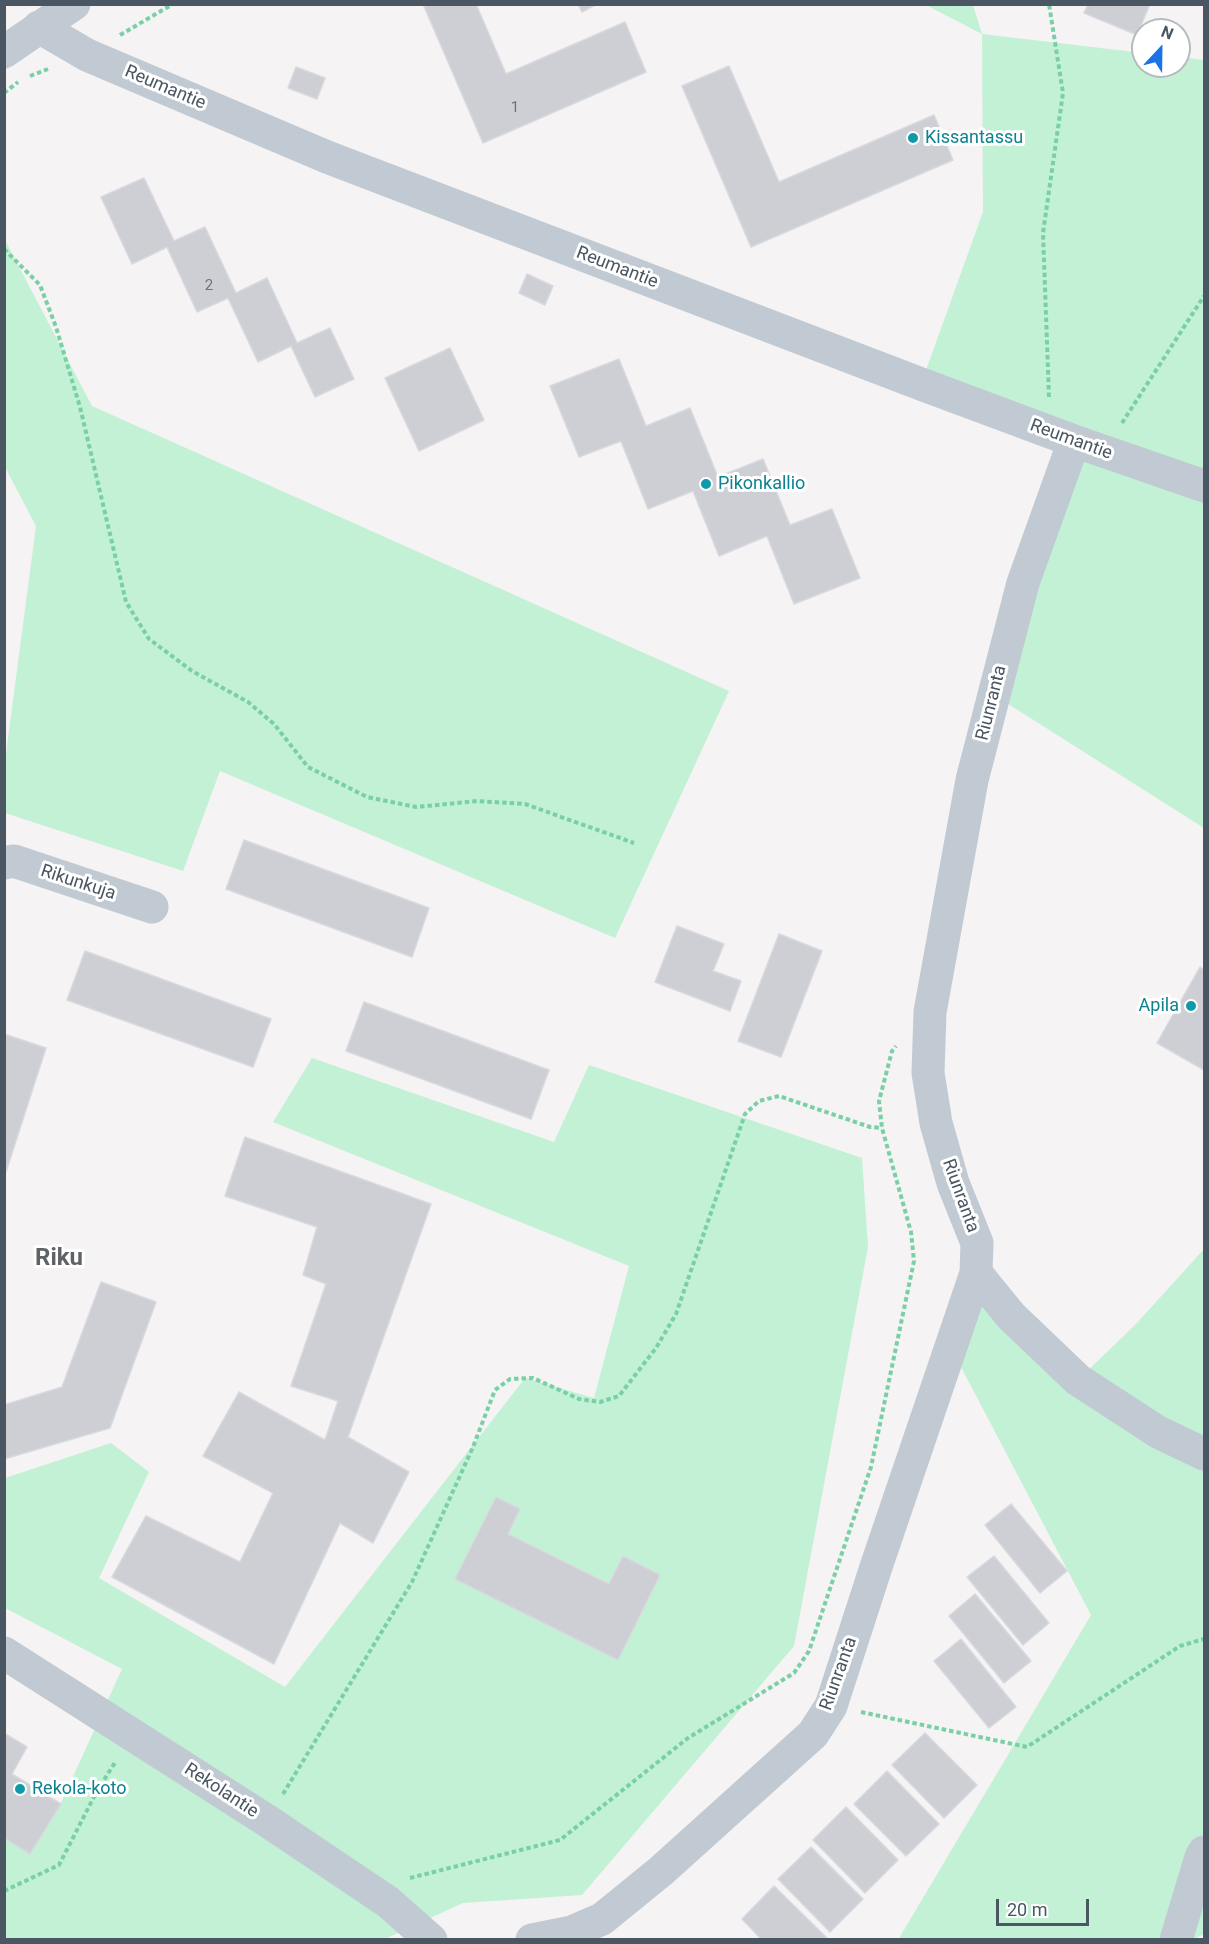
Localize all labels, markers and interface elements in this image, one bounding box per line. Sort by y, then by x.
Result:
north arrow [1131,18,1191,78]
text: N [1158,22,1176,44]
street label: Reumantie [121,61,209,115]
house number: 1 [511,99,519,117]
place label: Kissantassu [925,127,1023,149]
marker: Kissantassu [906,131,920,145]
street label: Reumantie [573,243,661,293]
house number: 2 [205,277,213,295]
street label: Reumantie [1027,415,1115,465]
place label: Pikonkallio [718,473,805,495]
marker: Pikonkallio [699,477,713,491]
street label: Riunranta [972,663,1012,743]
street label: Rikunkuja [38,861,118,905]
place label: Apila [1139,995,1179,1017]
marker: Apila [1184,999,1198,1013]
street label: Riunranta [937,1156,983,1236]
district label: Riku [35,1245,83,1273]
street label: Riunranta [816,1634,862,1714]
street label: Rekolantie [180,1759,262,1823]
place label: Rekola-koto [32,1778,127,1800]
marker: Rekola-koto [13,1782,27,1796]
scale bar [999,1887,1092,1925]
text: 20 m [1007,1899,1047,1920]

